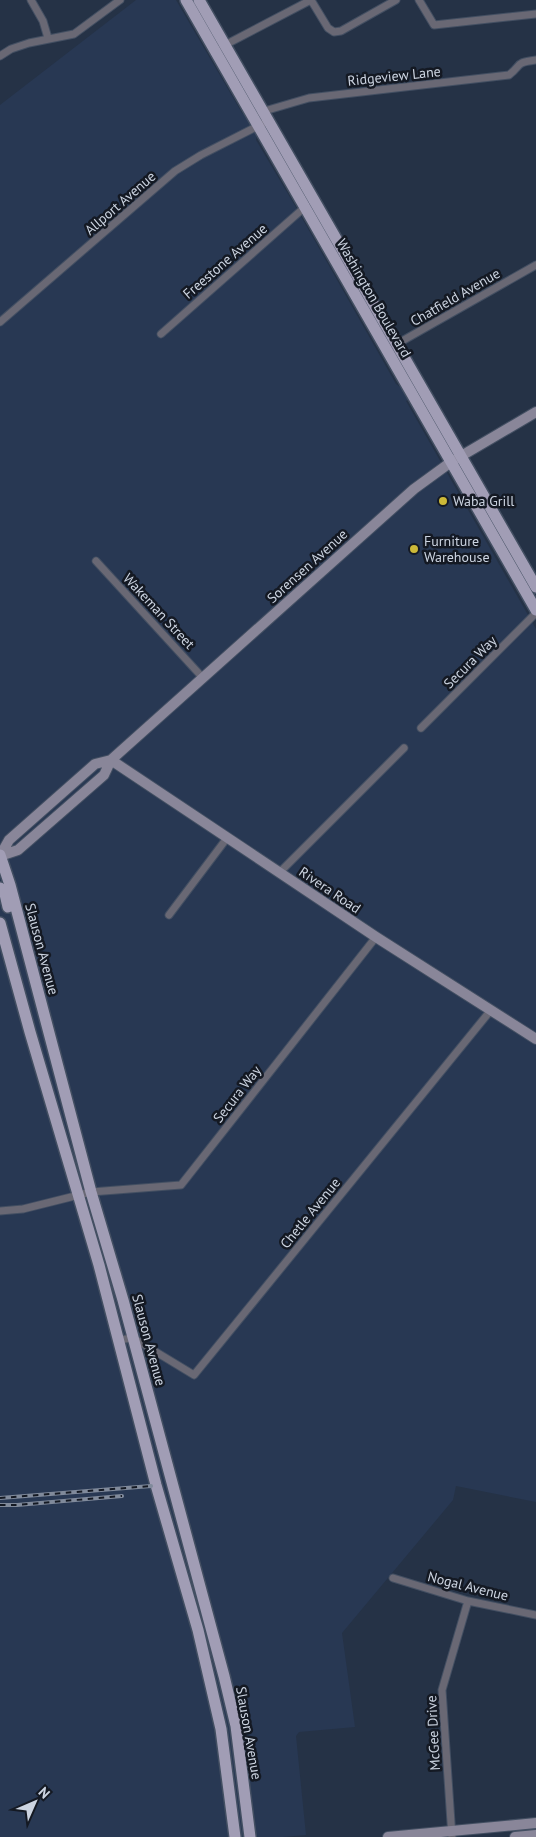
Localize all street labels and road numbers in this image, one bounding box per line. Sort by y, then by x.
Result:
street label: Ridgeview Lane [346,62,442,90]
street label: Allport Avenue [81,167,159,239]
street label: Freestone Avenue [179,219,271,303]
street label: Washington Boulevard [333,235,415,361]
street label: Chatfield Avenue [407,264,503,330]
street label: Sorensen Avenue [263,525,351,607]
street label: Wakeman Street [119,569,199,653]
street label: Secura Way [440,631,501,692]
street label: Rivera Road [296,863,364,917]
street label: Slauson Avenue [21,901,63,997]
street label: Secura Way [209,1061,265,1126]
street label: Chetle Avenue [276,1174,344,1252]
street label: Slauson Avenue [128,1292,170,1388]
street label: Nogal Avenue [426,1567,510,1605]
street label: Slauson Avenue [232,1685,266,1781]
street label: McGee Drive [422,1695,444,1771]

